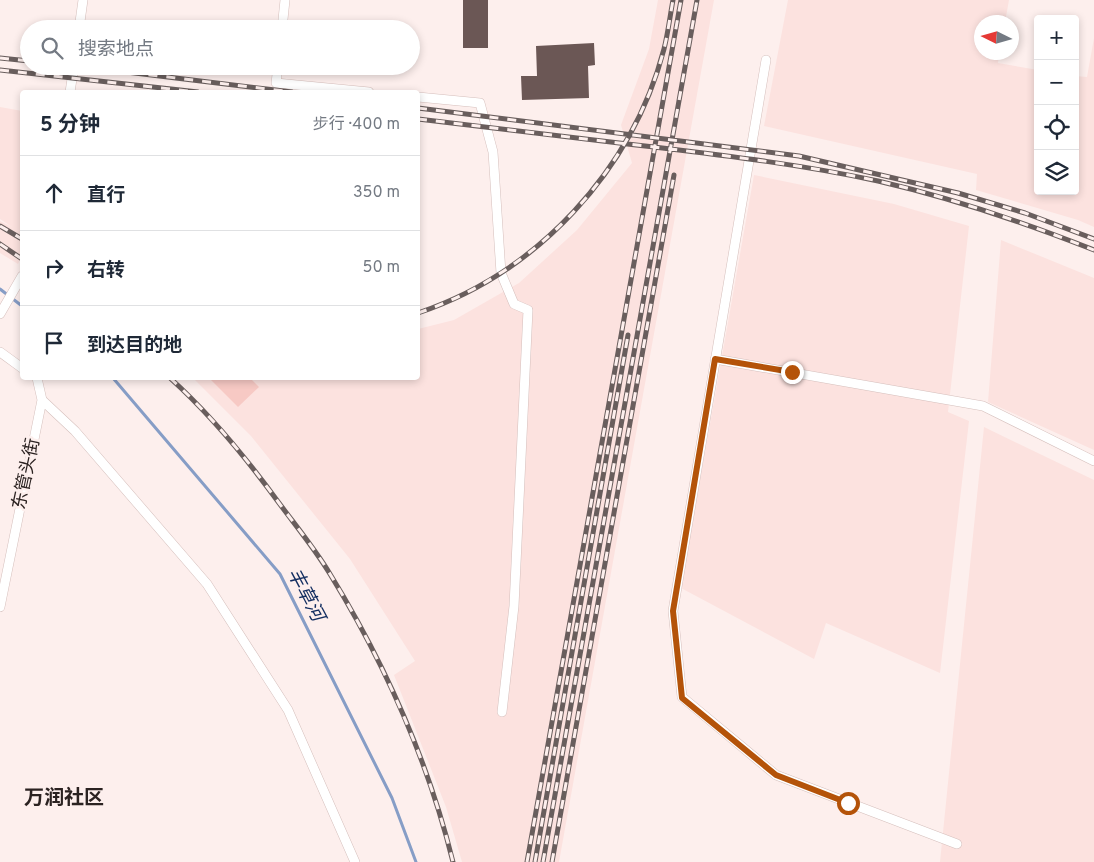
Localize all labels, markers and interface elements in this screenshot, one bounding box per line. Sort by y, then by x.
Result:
north arrow [974,15,1019,60]
map controls [1034,15,1079,195]
button: + [1034,15,1079,60]
search box [20,20,420,75]
icon: search [38,34,66,62]
text: 搜索地点 [78,38,154,62]
button: − [1034,60,1079,105]
button: locate [1034,105,1079,150]
text: 5 分钟 [40,112,100,139]
text: 步行 · 400 m [313,115,400,135]
button: layers [1034,150,1079,195]
icon: ahead [40,179,68,207]
text: 350 m [353,183,400,203]
text: 直行 [87,184,125,208]
icon: right [40,254,68,282]
text: 50 m [363,258,400,278]
text: 右转 [87,259,125,283]
icon: arrive [40,329,68,357]
text: 到达目的地 [87,334,182,358]
route end [781,361,804,384]
street label: 东管头街 [8,436,46,512]
water label: 丰草河 [281,564,331,629]
district label: 万润社区 [24,786,104,812]
route start [837,792,860,815]

